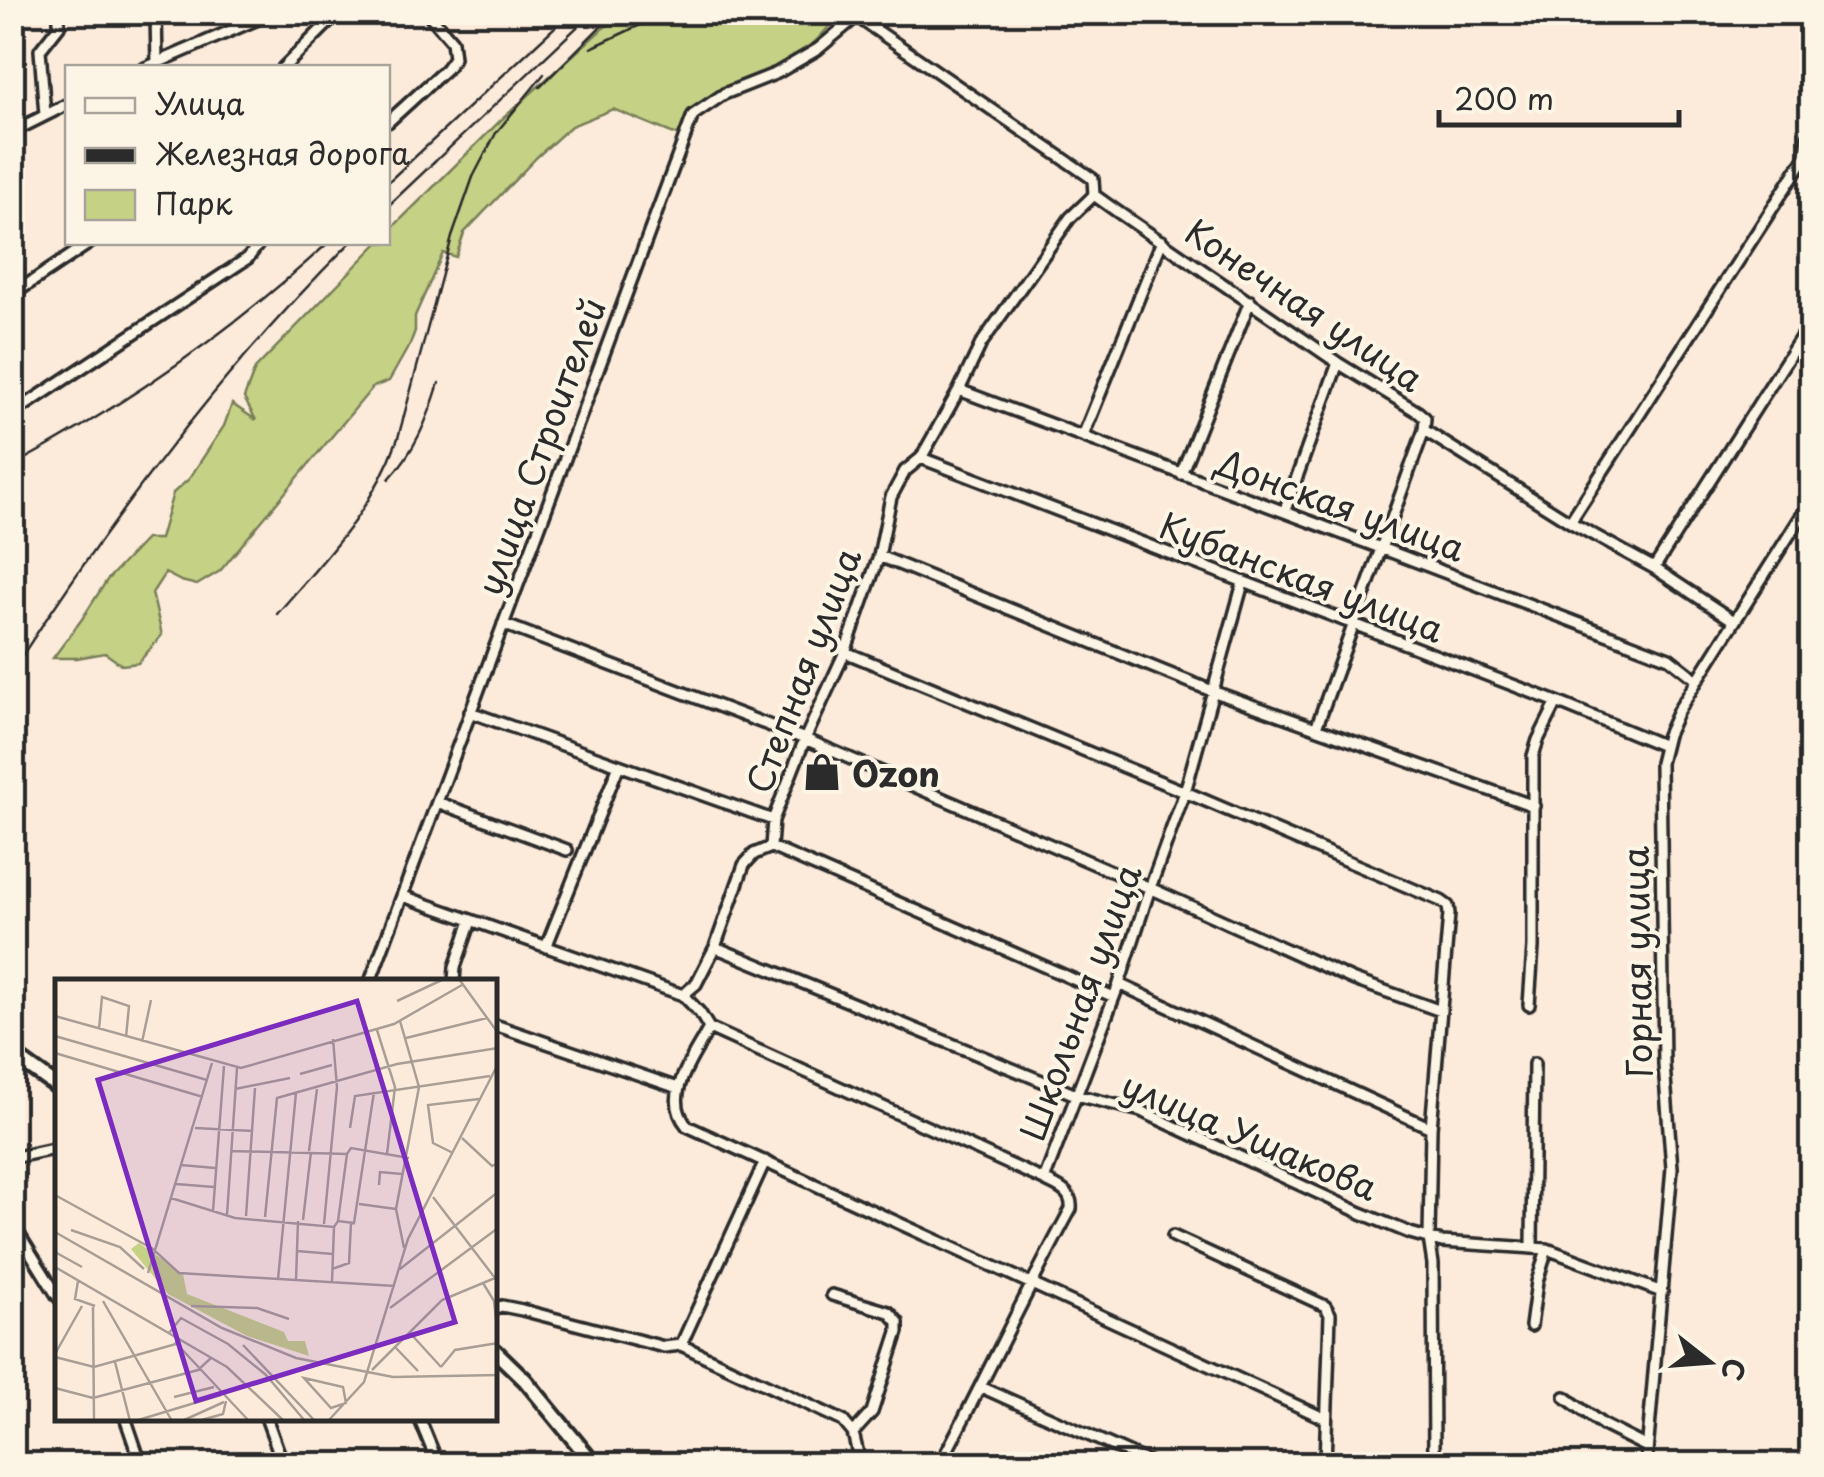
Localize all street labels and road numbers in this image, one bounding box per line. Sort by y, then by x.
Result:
street label: Конечная улица [1175,205,1435,403]
street label: улица Строителей [462,290,618,602]
street label: Донская улица [1208,434,1473,574]
street label: Кубанская улица [1152,497,1452,655]
street label: Степная улица [731,540,873,800]
street label: Горная улица [1607,846,1665,1078]
street label: Школьная улица [1004,856,1154,1148]
street label: улица Ушакова [1114,1057,1387,1213]

